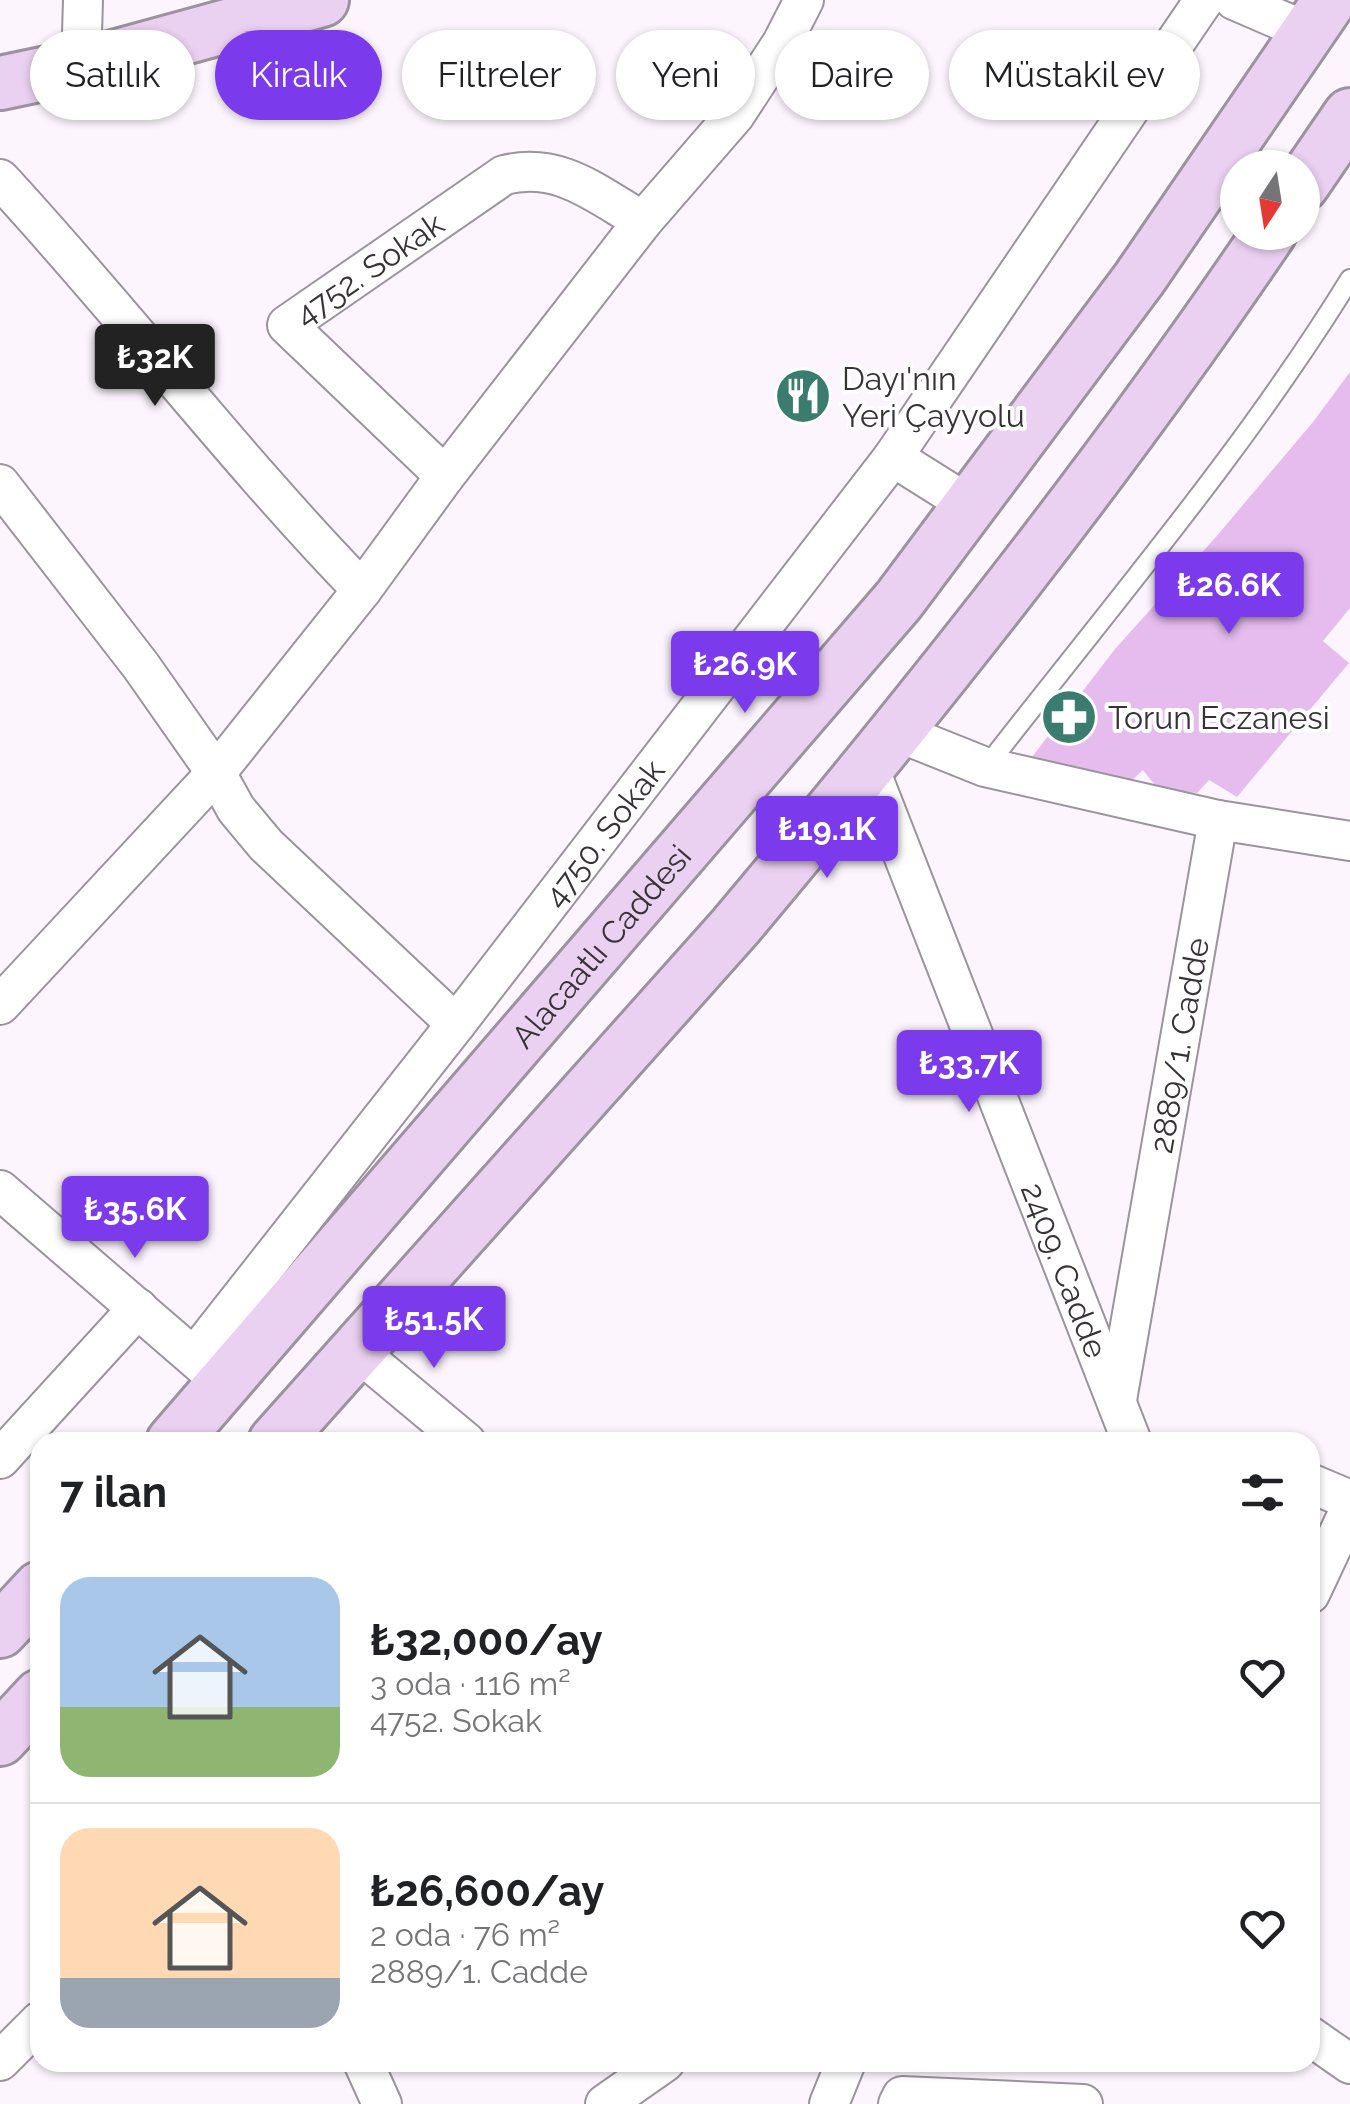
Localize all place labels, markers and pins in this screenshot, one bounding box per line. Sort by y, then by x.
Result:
pin: ₺32K [96,324,214,409]
place label: Dayı'nın Yeri Çayyolu [842,360,1025,434]
restaurant icon: Dayı'nın Yeri Çayyolu [773,366,833,426]
pin: ₺26.6K [1148,552,1310,637]
pin: ₺26.9K [664,631,826,716]
pharmacy icon: Torun Eczanesi [1039,687,1099,747]
place label: Torun Eczanesi [1108,699,1330,736]
pin: ₺19.1K [746,796,908,881]
pin: ₺33.7K [888,1030,1050,1115]
pin: ₺35.6K [54,1176,216,1261]
pin: ₺51.5K [353,1286,515,1371]

